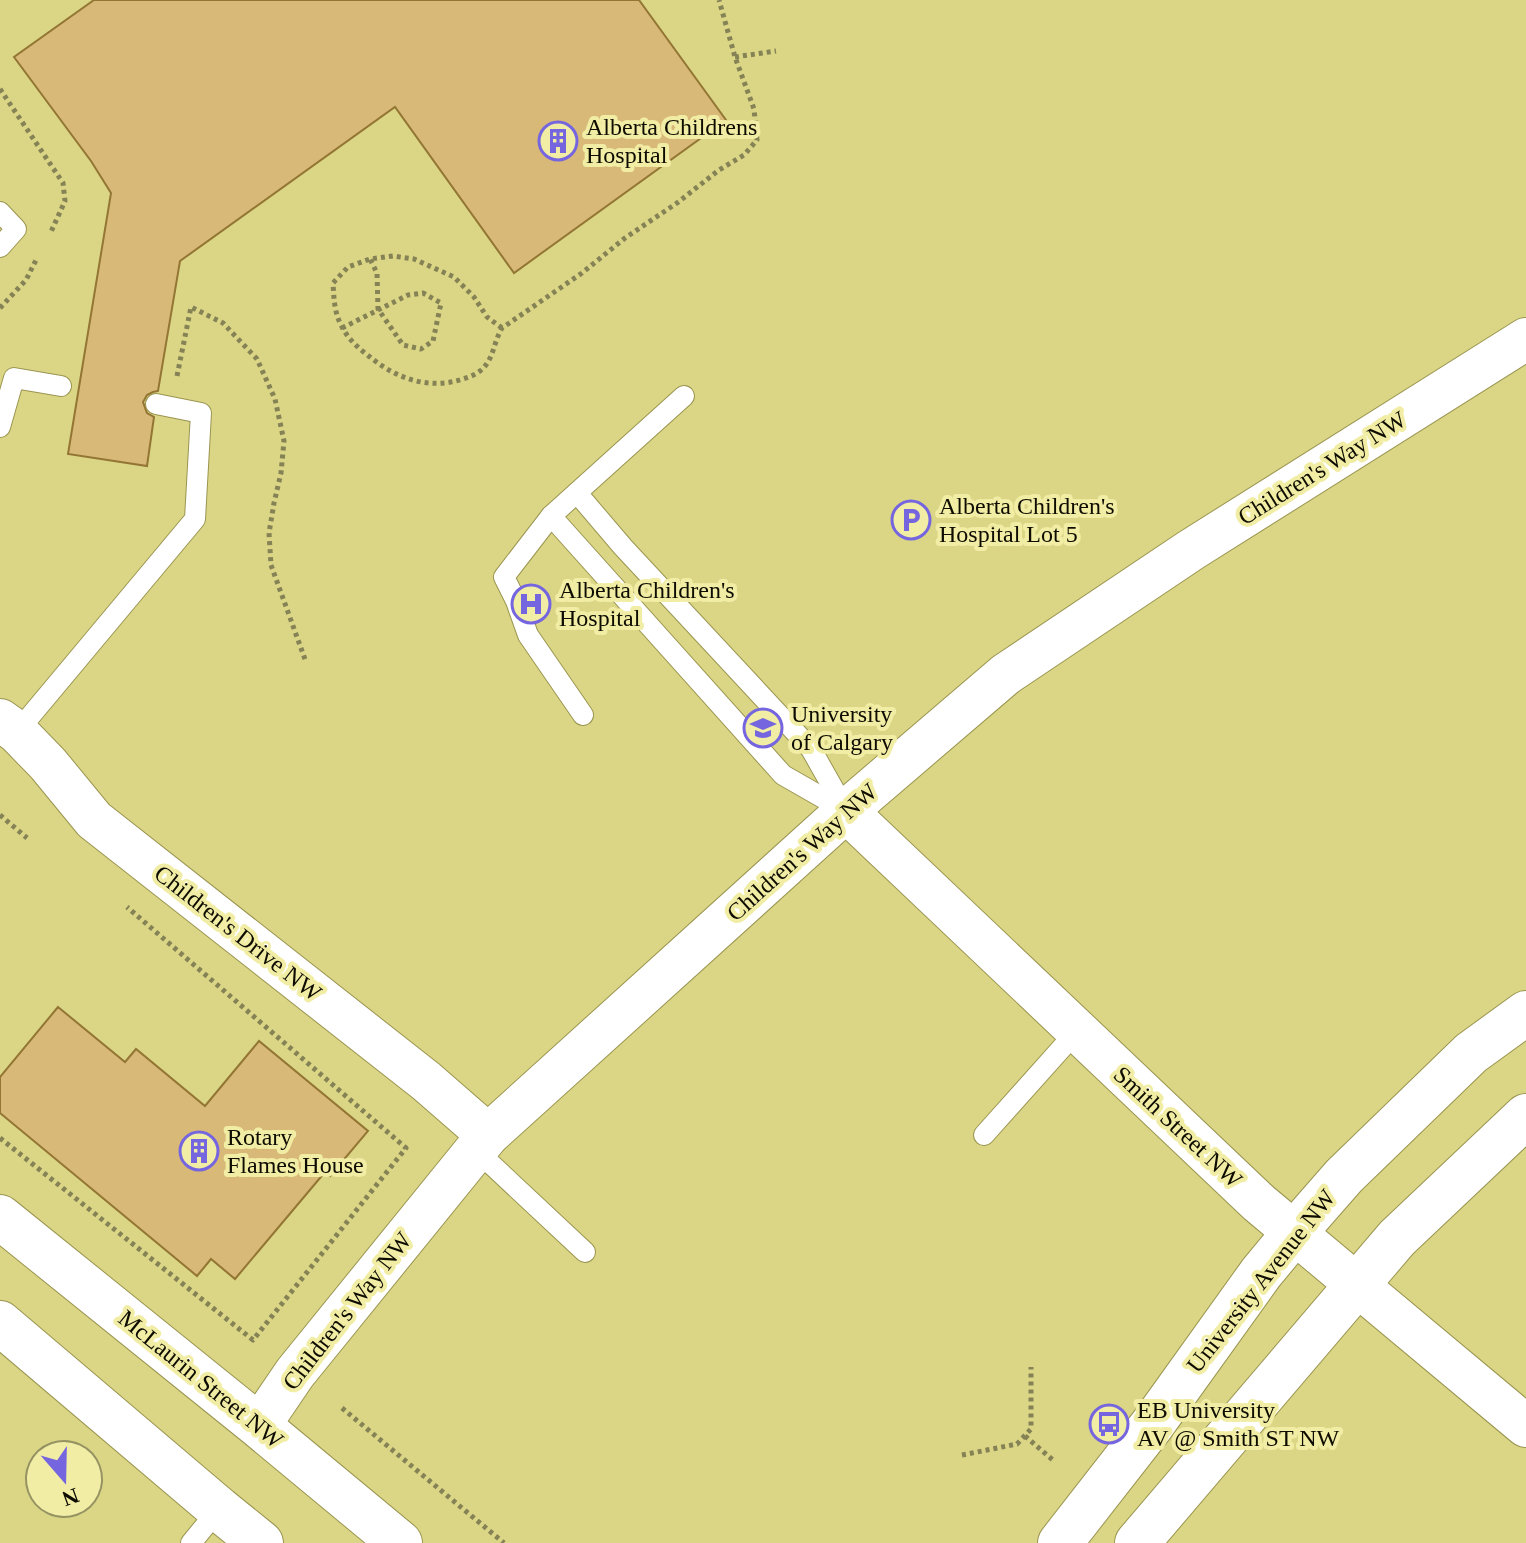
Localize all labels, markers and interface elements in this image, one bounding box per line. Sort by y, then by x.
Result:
place label: Alberta Childrens Hospital [586,114,757,168]
building icon: Alberta Childrens Hospital [537,120,579,162]
street label: Children's Way NW [1233,406,1411,530]
place label: Alberta Children's Hospital Lot 5 [939,493,1115,547]
parking icon: Alberta Children's Hospital Lot 5 [890,499,932,541]
place label: Alberta Children's Hospital [559,577,735,631]
hospital icon: Alberta Children's Hospital [510,583,552,625]
place label: University of Calgary [791,701,893,755]
school or university icon: University of Calgary [742,707,784,749]
street label: Children's Way NW [722,778,883,926]
street label: Children's Drive NW [150,860,327,1006]
street label: Smith Street NW [1109,1061,1248,1193]
place label: Rotary Flames House [227,1124,364,1178]
building icon: Rotary Flames House [178,1130,220,1172]
street label: University Avenue NW [1182,1184,1341,1378]
street label: Children's Way NW [277,1227,417,1395]
street label: McLaurin Street NW [114,1305,289,1453]
place label: EB University AV @ Smith ST NW [1137,1397,1339,1451]
bus stop icon: EB University AV @ Smith ST NW [1088,1403,1130,1445]
north arrow [24,1439,104,1519]
text: N [59,1483,82,1512]

